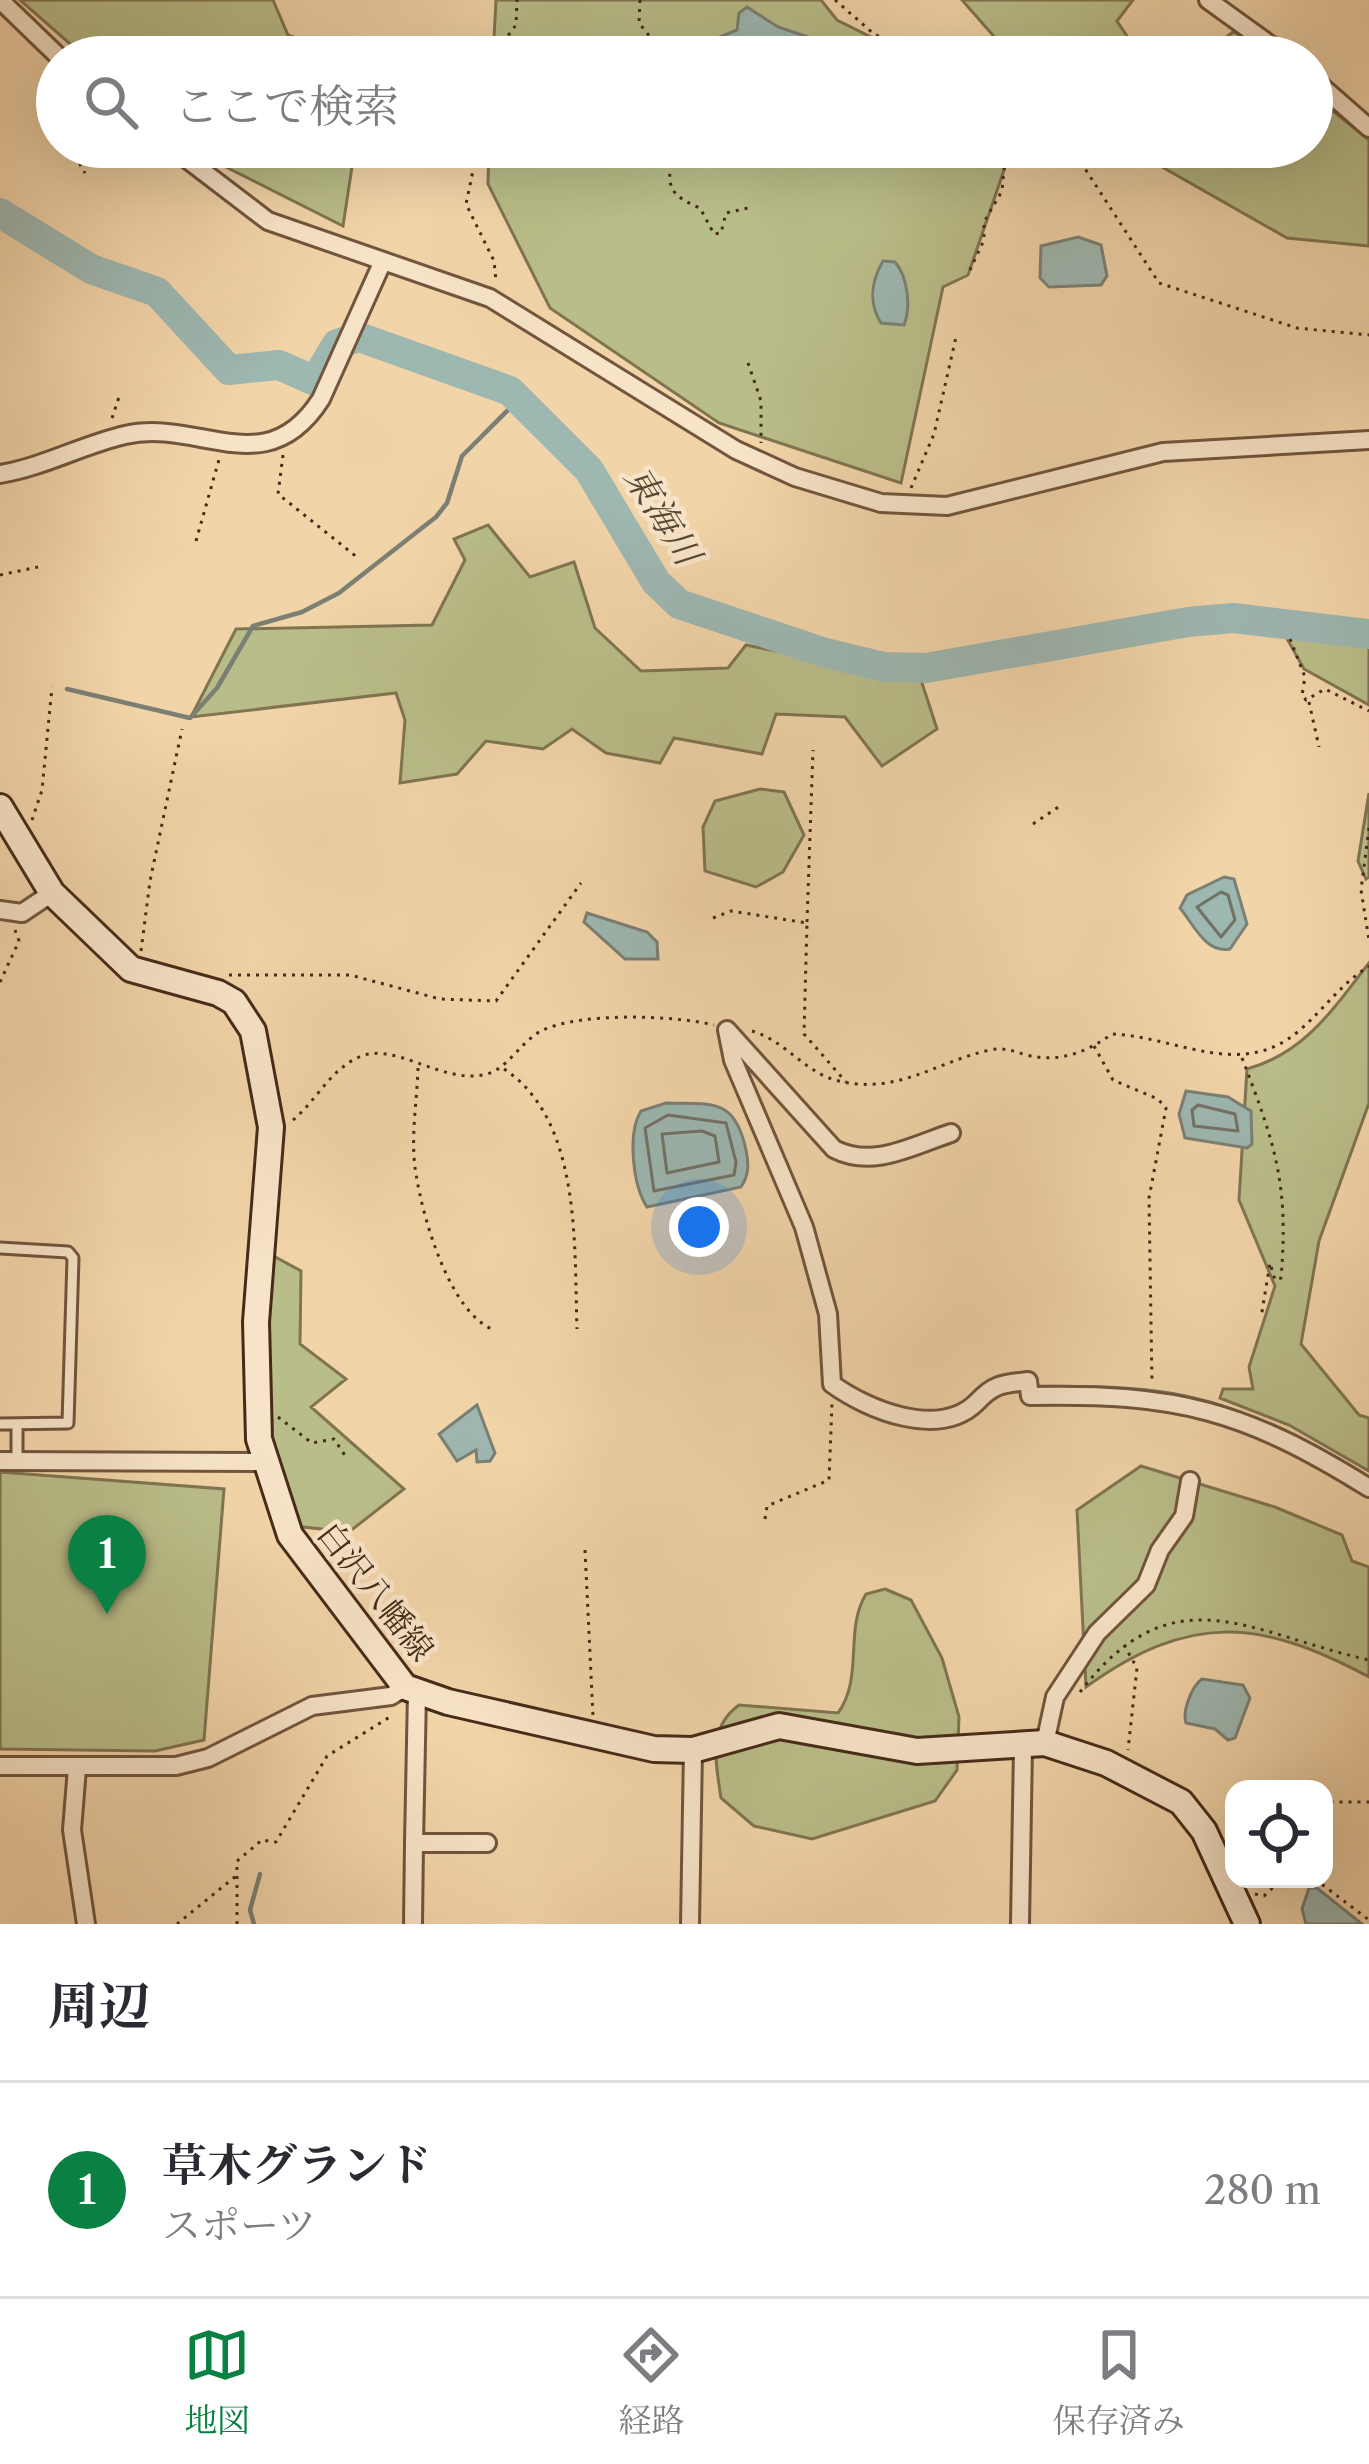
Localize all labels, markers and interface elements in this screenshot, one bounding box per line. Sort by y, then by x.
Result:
search box [36,36,1333,168]
icon: search [78,69,144,135]
text: ここで検索 [174,78,399,134]
water label: 東海川 [616,458,712,576]
your location [669,1197,729,1257]
street label: 白沢八幡線 [309,1514,443,1669]
pin: 1 [68,1515,146,1614]
map controls [1225,1780,1333,1888]
button: locate [1225,1780,1333,1888]
text: 周辺 [48,1975,150,2037]
text: 草木グランド [162,2137,432,2193]
text: 1 [78,2166,96,2214]
text: 280 m [1204,2166,1321,2214]
text: スポーツ [162,2201,316,2249]
tab: 地図 [184,2322,250,2441]
tab: 経路 [618,2322,684,2441]
tab: 保存済み [1053,2322,1185,2441]

